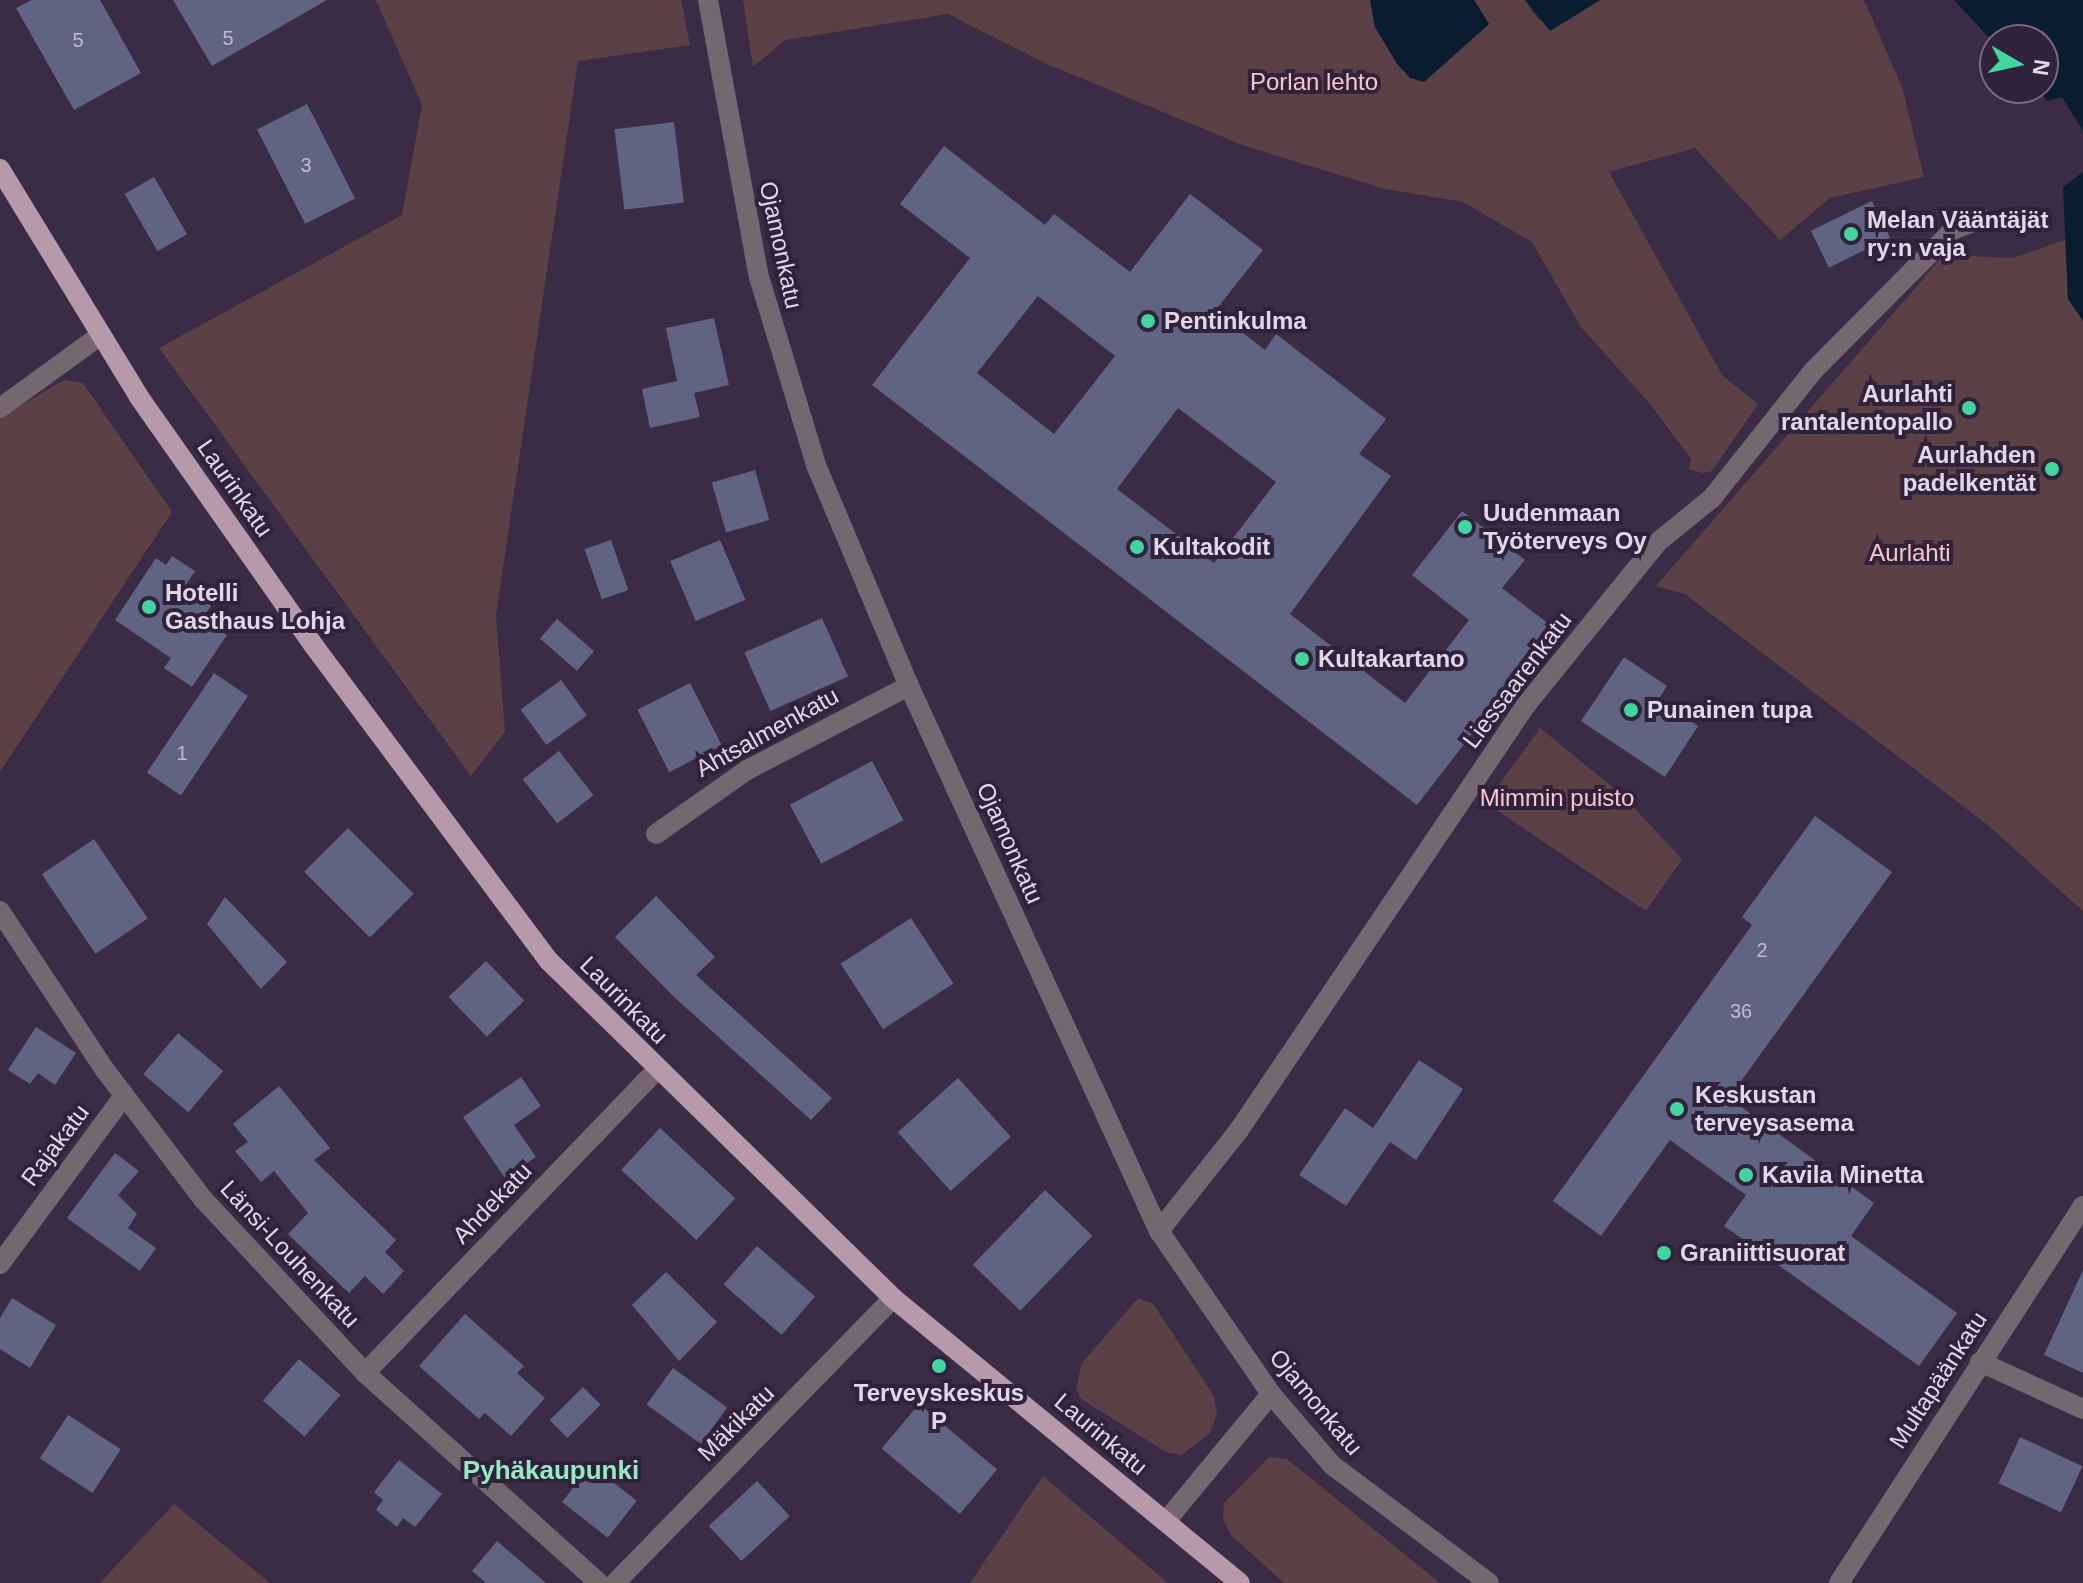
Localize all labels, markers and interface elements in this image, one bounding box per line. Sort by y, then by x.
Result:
north arrow [1979,24,2059,104]
house number: 5 [222,26,234,50]
house number: 5 [72,28,84,52]
text: N [2028,58,2055,77]
park label: Porlan lehto [1250,68,1378,96]
house number: 3 [300,153,312,177]
street label: Ojamonkatu [753,179,809,311]
place label: Melan Vääntäjät ry:n vaja [1867,206,2048,262]
marker: Melan Vääntäjät ry:n vaja [1842,225,1860,243]
place label: Pentinkulma [1164,307,1307,335]
marker: Pentinkulma [1139,312,1157,330]
place label: Aurlahti rantalentopallo [1781,380,1953,436]
marker: Aurlahti rantalentopallo [1960,399,1978,417]
street label: Laurinkatu [191,434,279,542]
place label: Aurlahden padelkentät [1903,441,2036,497]
marker: Aurlahden padelkentät [2043,460,2061,478]
place label: Uudenmaan Työterveys Oy [1483,499,1647,555]
marker: Uudenmaan Työterveys Oy [1454,516,1476,538]
place label: Kultakodit [1153,533,1270,561]
marker: Kultakodit [1128,538,1146,556]
park label: Aurlahti [1869,539,1951,567]
place label: Hotelli Gasthaus Lohja [165,579,345,635]
marker: Hotelli Gasthaus Lohja [140,598,158,616]
street label: Liessaarenkatu [1457,606,1577,754]
place label: Kultakartano [1318,645,1465,673]
marker: Kultakartano [1293,650,1311,668]
street label: Ahtsalmenkatu [691,681,843,783]
place label: Punainen tupa [1647,696,1812,724]
marker: Punainen tupa [1622,701,1640,719]
house number: 1 [176,741,188,765]
street label: Ojamonkatu [971,778,1049,908]
park label: Mimmin puisto [1480,784,1634,812]
house number: 2 [1756,938,1768,962]
street label: Laurinkatu [574,950,674,1050]
house number: 36 [1730,999,1752,1023]
place label: Keskustan terveysasema [1695,1081,1854,1137]
marker: Keskustan terveysasema [1666,1098,1688,1120]
street label: Rajakatu [15,1099,95,1191]
street label: Ahdekatu [446,1157,538,1249]
place label: Kavila Minetta [1762,1161,1923,1189]
marker: Kavila Minetta [1737,1166,1755,1184]
street label: Länsi-Louhenkatu [214,1174,366,1334]
place label: Graniittisuorat [1680,1239,1845,1267]
marker: Graniittisuorat [1655,1244,1673,1262]
street label: Multapäänkatu [1883,1306,1993,1454]
street label: Ojamonkatu [1263,1343,1369,1461]
marker: Terveyskeskus P [930,1357,948,1375]
street label: Mäkikatu [692,1379,780,1467]
place label: Terveyskeskus P [854,1379,1024,1435]
street label: Laurinkatu [1049,1387,1153,1481]
district label: Pyhäkaupunki [463,1455,639,1487]

